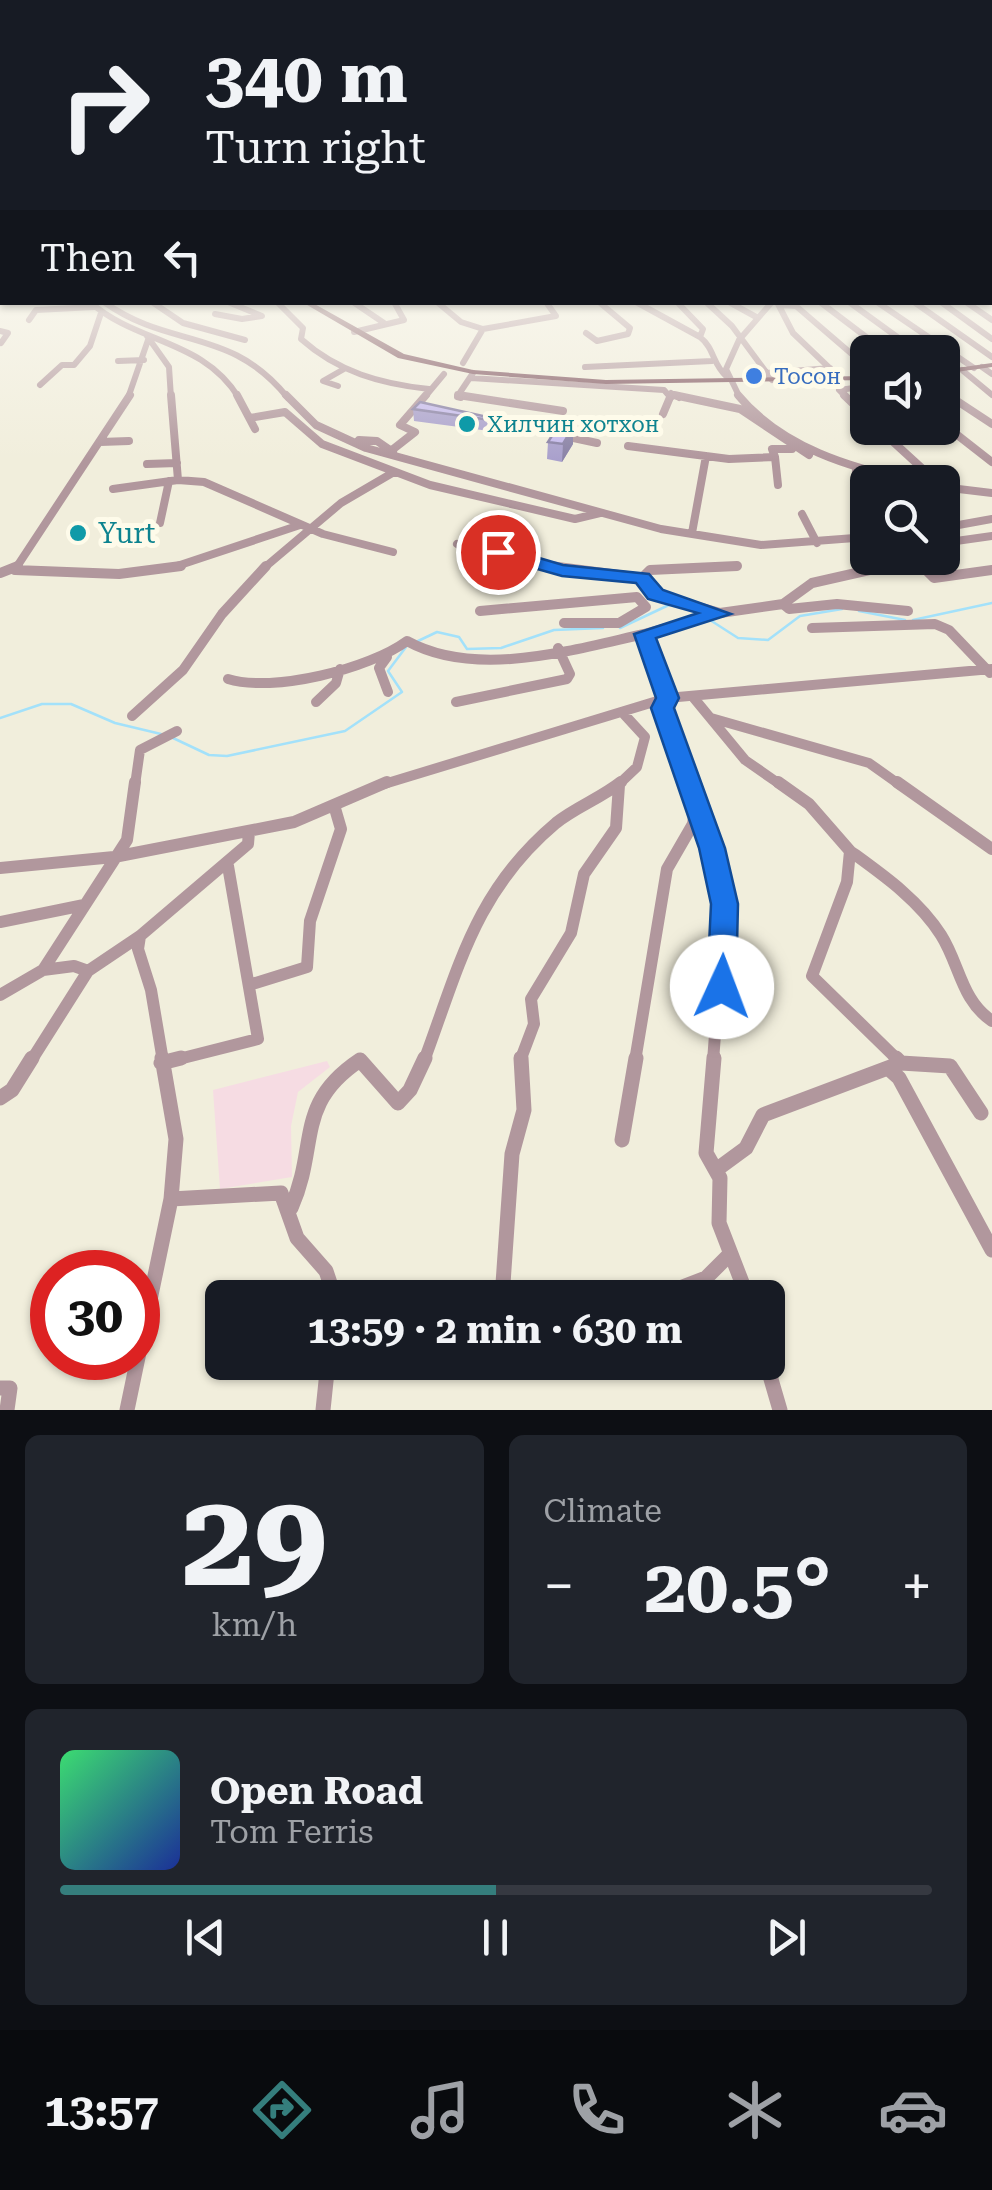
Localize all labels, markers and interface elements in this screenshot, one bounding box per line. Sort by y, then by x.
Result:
text: 340 m [205,37,408,119]
icon: right [40,40,170,170]
text: Turn right [205,121,426,174]
icon: left [155,230,210,285]
text: Then [40,236,135,280]
map controls [850,335,960,575]
button: sound [850,335,960,445]
place label: Тосон [774,364,841,389]
marker: Тосон [743,365,765,387]
place label: Хилчин хотхон [487,412,659,437]
marker: Хилчин хотхон [456,413,478,435]
button: search [850,465,960,575]
pin [456,510,541,595]
place label: Yurt [98,517,156,550]
marker: Yurt [67,522,89,544]
icon: arrive [471,525,526,580]
position arrow [670,935,774,1039]
speed limit sign: 30 [30,1250,160,1380]
text: 13:59 · 2 min · 630 m [308,1308,682,1352]
text: 29 [181,1464,327,1617]
text: Climate [544,1492,662,1530]
text: 20.5° [644,1542,831,1630]
text: − [544,1554,574,1618]
text: + [901,1554,932,1618]
text: km/h [211,1606,297,1644]
text: Open Road [210,1769,423,1813]
text: Tom Ferris [210,1813,373,1851]
icon: previous [178,1910,233,1965]
icon: pause [468,1910,523,1965]
icon: next [759,1910,814,1965]
icon: directions [247,2075,317,2145]
icon: music [405,2075,475,2145]
icon: phone [562,2075,632,2145]
icon: climate [720,2075,790,2145]
icon: car [878,2075,948,2145]
text: 13:57 [44,2084,159,2137]

